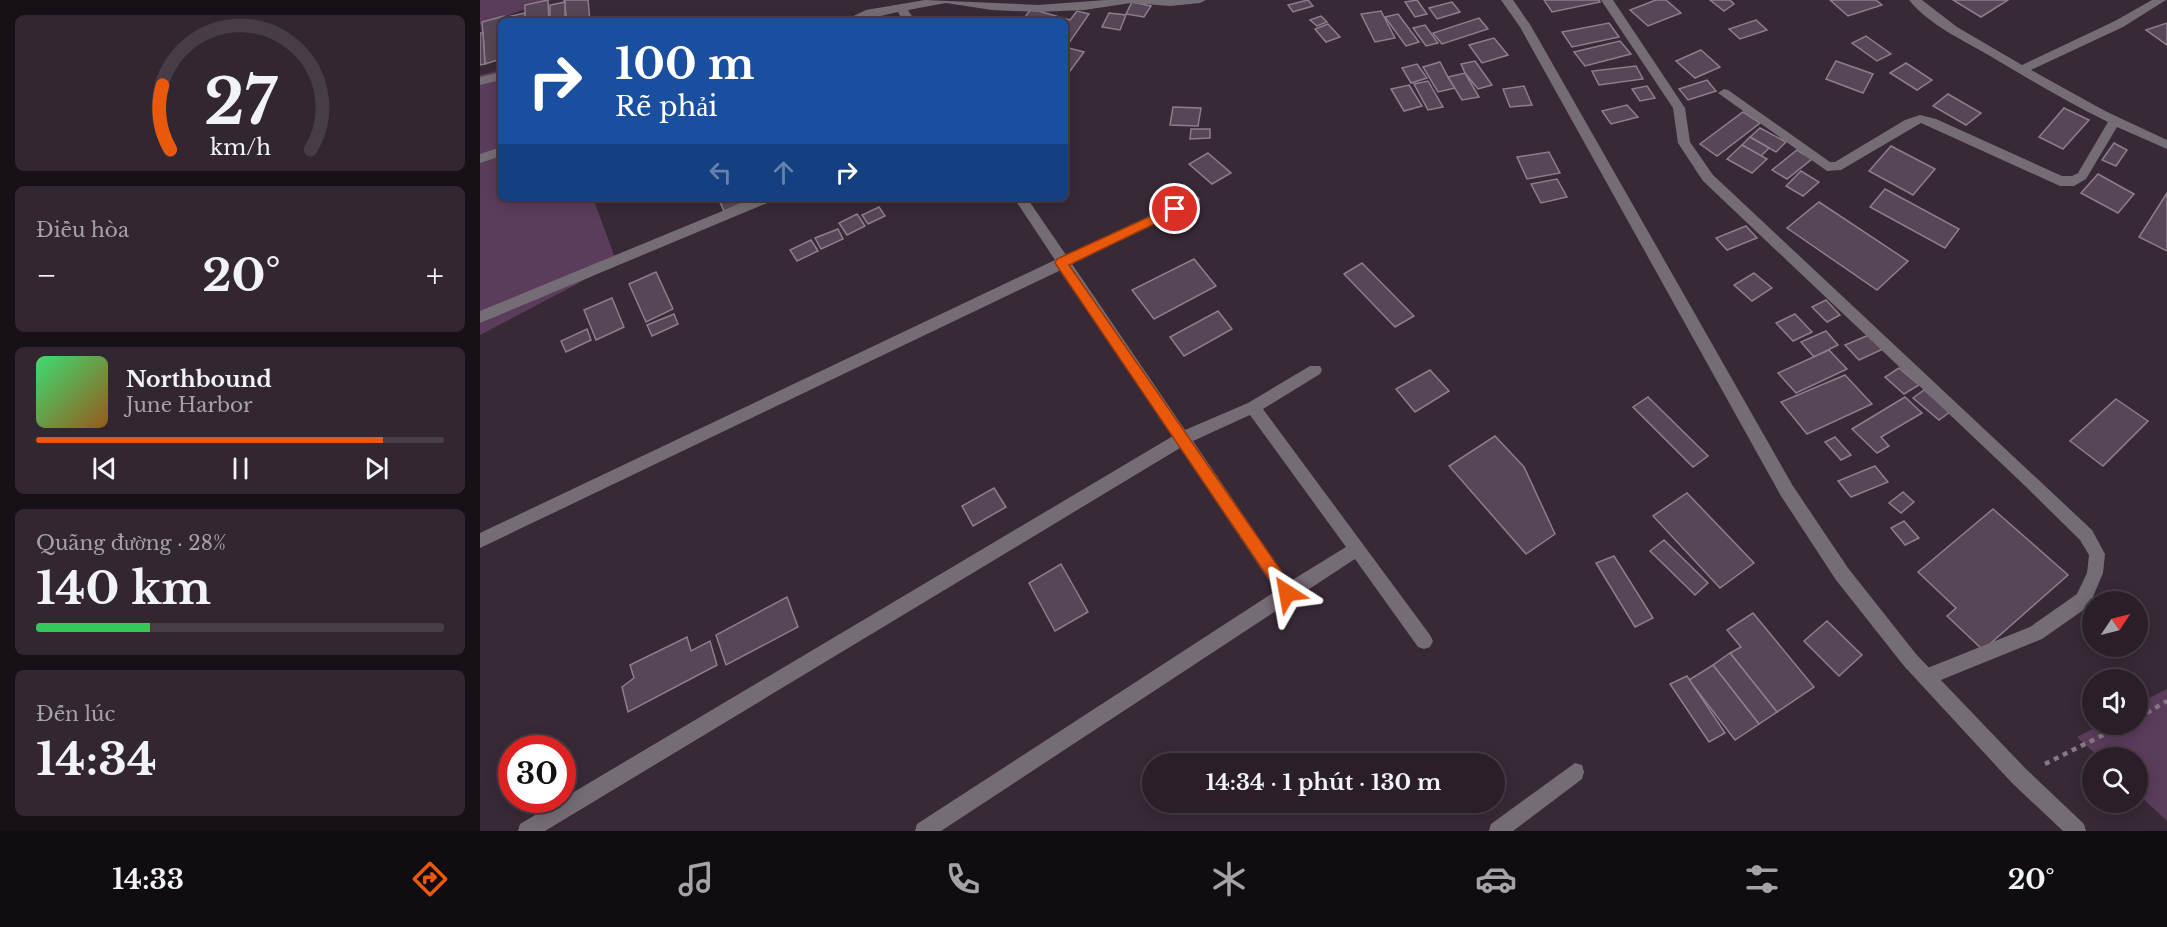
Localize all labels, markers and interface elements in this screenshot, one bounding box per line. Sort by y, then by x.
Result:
text: 100 m [615,38,754,90]
icon: right [516,42,594,120]
text: 27 [204,63,277,141]
text: Rẽ phải [615,90,717,123]
text: km/h [210,134,271,161]
icon: left [704,156,737,189]
icon: ahead [767,156,800,189]
icon: right [830,156,863,189]
pin [1149,183,1200,234]
icon: arrive [1158,192,1191,225]
text: Điều hòa [36,218,129,242]
text: 20° [202,247,281,303]
text: − [36,255,57,296]
text: + [426,255,444,296]
text: Northbound [126,366,272,393]
text: June Harbor [126,393,253,417]
icon: previous [88,452,121,485]
icon: pause [224,452,257,485]
icon: next [360,452,393,485]
text: Quãng đường · 28% [36,531,226,555]
text: 140 km [36,560,211,616]
position arrow [1255,561,1319,625]
north arrow [2082,591,2148,657]
map controls [2082,591,2148,813]
button: sound [2082,669,2148,735]
text: Đến lúc [36,702,115,726]
text: 14:34 [36,731,157,787]
speed limit sign: 30 [498,735,576,813]
button: search [2082,747,2148,813]
text: 14:34 · 1 phút · 130 m [1206,769,1441,796]
icon: directions [409,858,451,900]
icon: music [675,858,717,900]
icon: phone [942,858,984,900]
icon: climate [1208,858,1250,900]
icon: car [1475,858,1517,900]
icon: filters [1741,858,1783,900]
text: 14:33 [112,863,184,896]
text: 20° [2008,863,2055,896]

